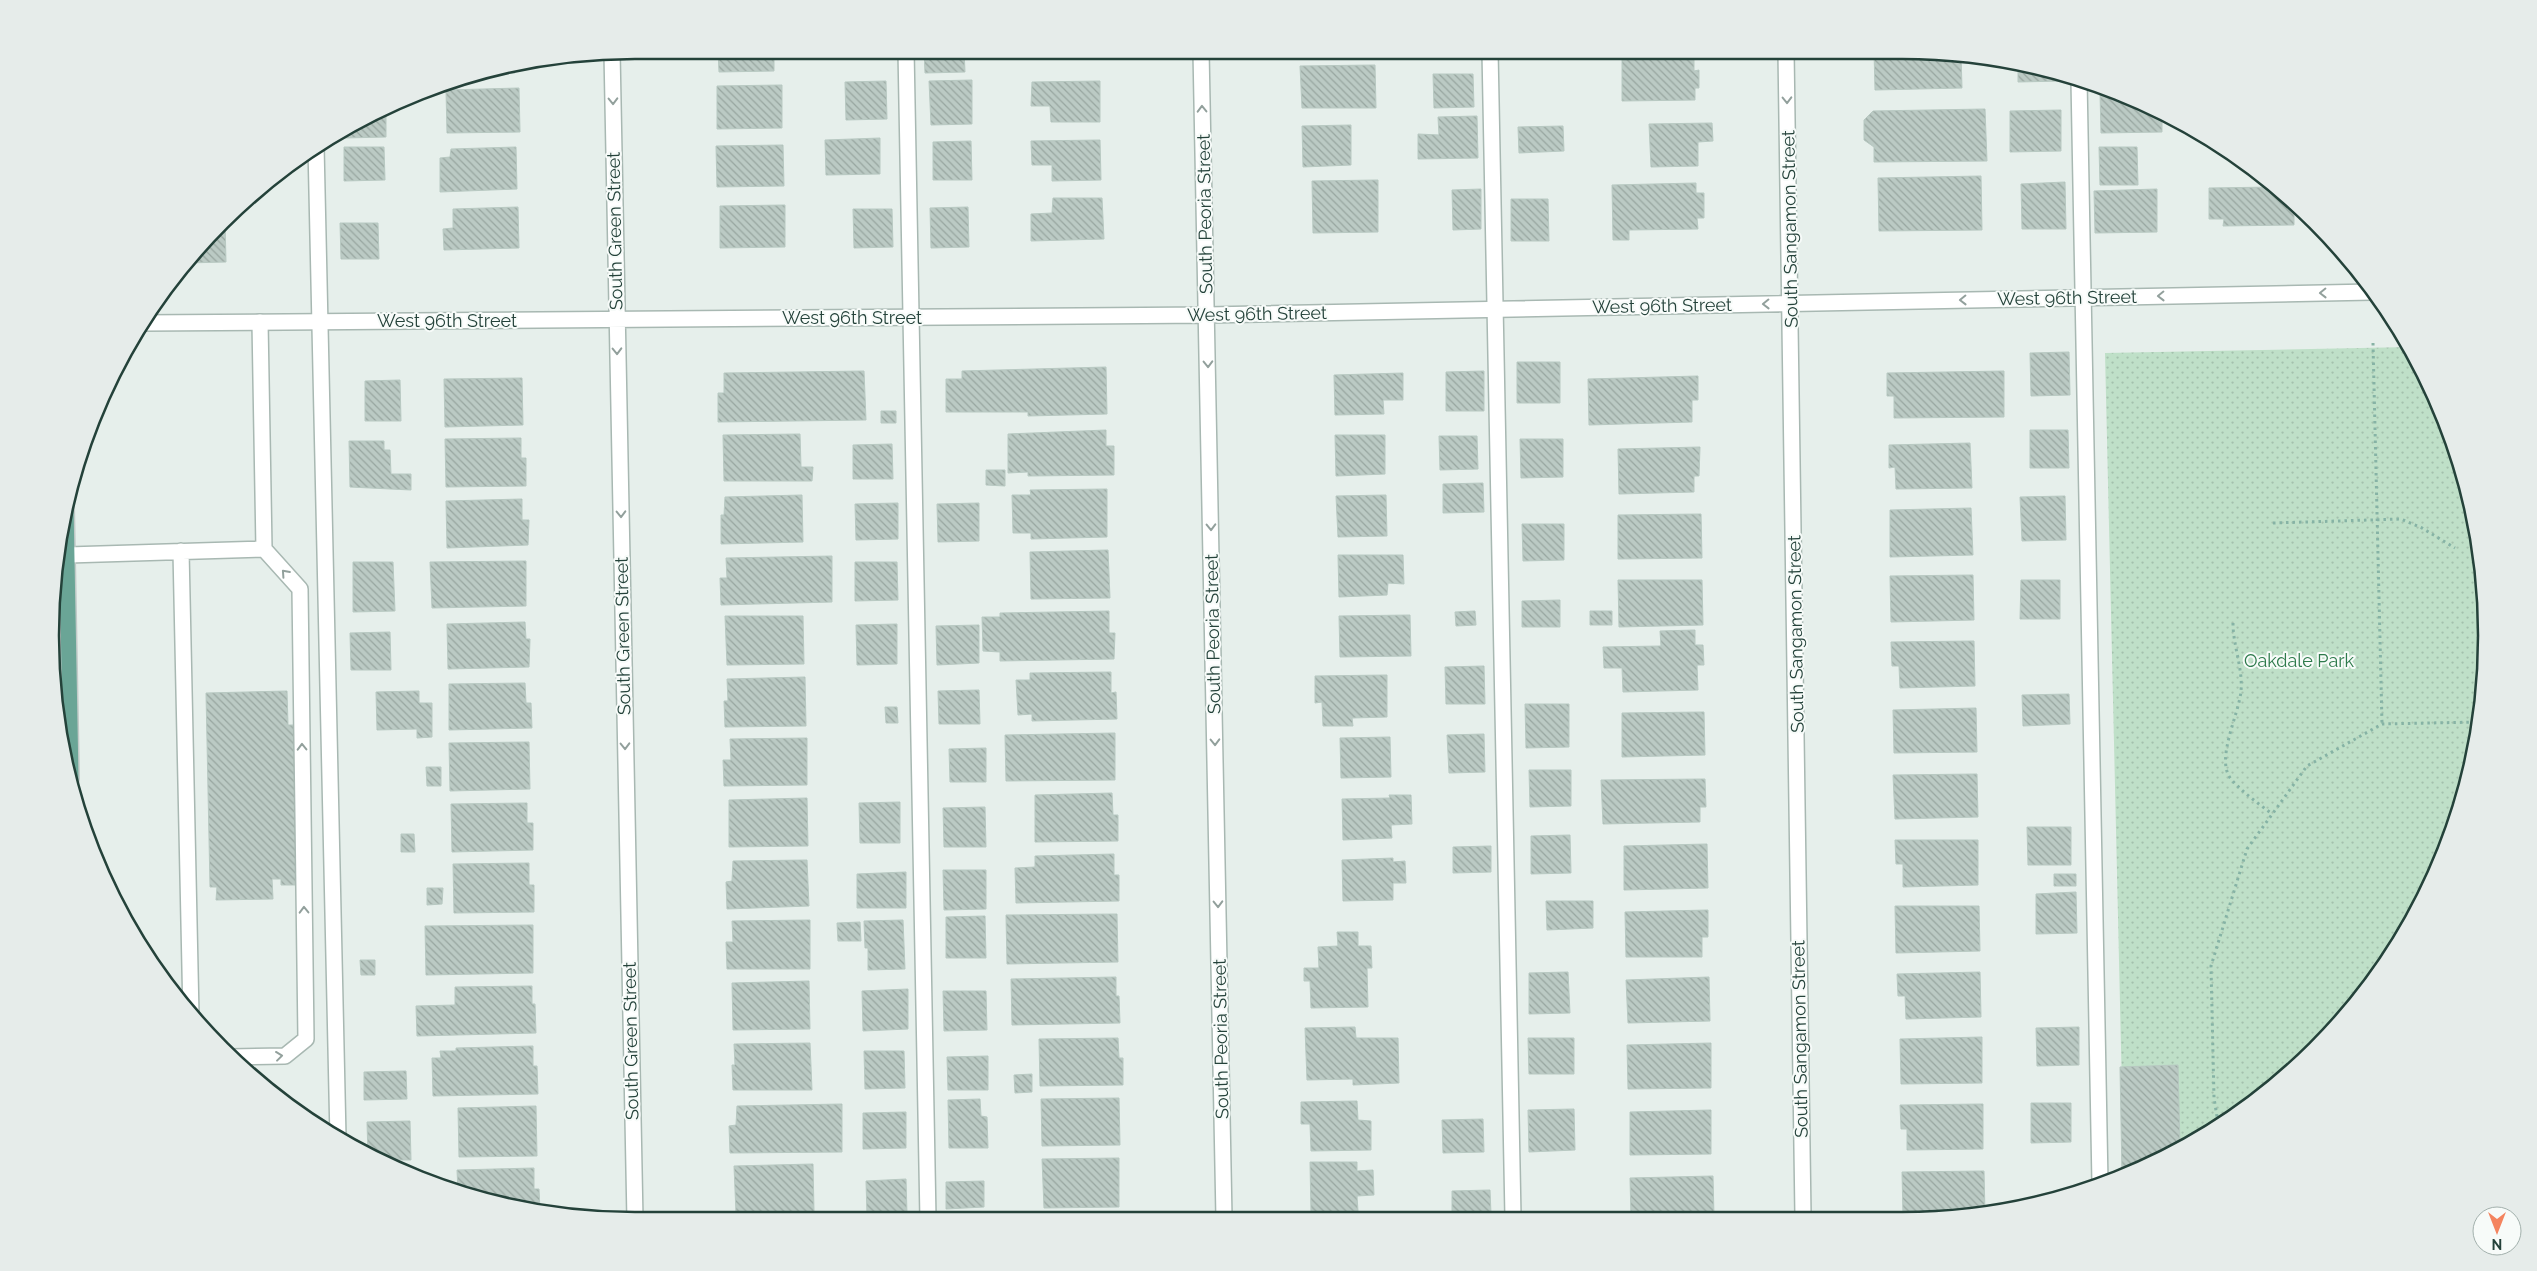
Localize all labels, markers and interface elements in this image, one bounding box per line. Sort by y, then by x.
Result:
one-way arrow [1782,96,1793,104]
one-way arrow [607,97,618,105]
one-way arrow [1197,105,1208,113]
street label: South Sangamon Street [1777,130,1802,328]
street label: South Peoria Street [1193,134,1216,294]
street label: South Green Street [603,152,626,310]
street label: West 96th Street [1997,286,2137,309]
one-way arrow [2319,288,2326,298]
one-way arrow [2156,291,2164,301]
street label: West 96th Street [1592,294,1732,317]
one-way arrow [1959,295,1966,305]
one-way arrow [1761,299,1769,309]
street label: West 96th Street [1187,302,1327,325]
street label: West 96th Street [782,307,922,328]
street label: West 96th Street [377,310,517,331]
one-way arrow [612,347,623,355]
one-way arrow [1203,360,1213,368]
one-way arrow [616,510,626,518]
one-way arrow [1206,523,1216,531]
street label: South Sangamon Street [1783,535,1808,733]
street label: South Peoria Street [1201,554,1224,714]
street label: South Green Street [611,557,634,715]
one-way arrow [282,569,291,578]
park label: Oakdale Park [2244,650,2355,671]
one-way arrow [1210,738,1220,746]
one-way arrow [620,742,631,750]
one-way arrow [297,743,307,750]
one-way arrow [1213,900,1223,908]
one-way arrow [299,905,309,913]
street label: South Sangamon Street [1787,940,1812,1138]
street label: South Peoria Street [1209,959,1232,1119]
street label: South Green Street [619,962,642,1120]
one-way arrow [275,1051,283,1062]
north arrow [2472,1206,2522,1256]
text: N [2492,1236,2502,1252]

